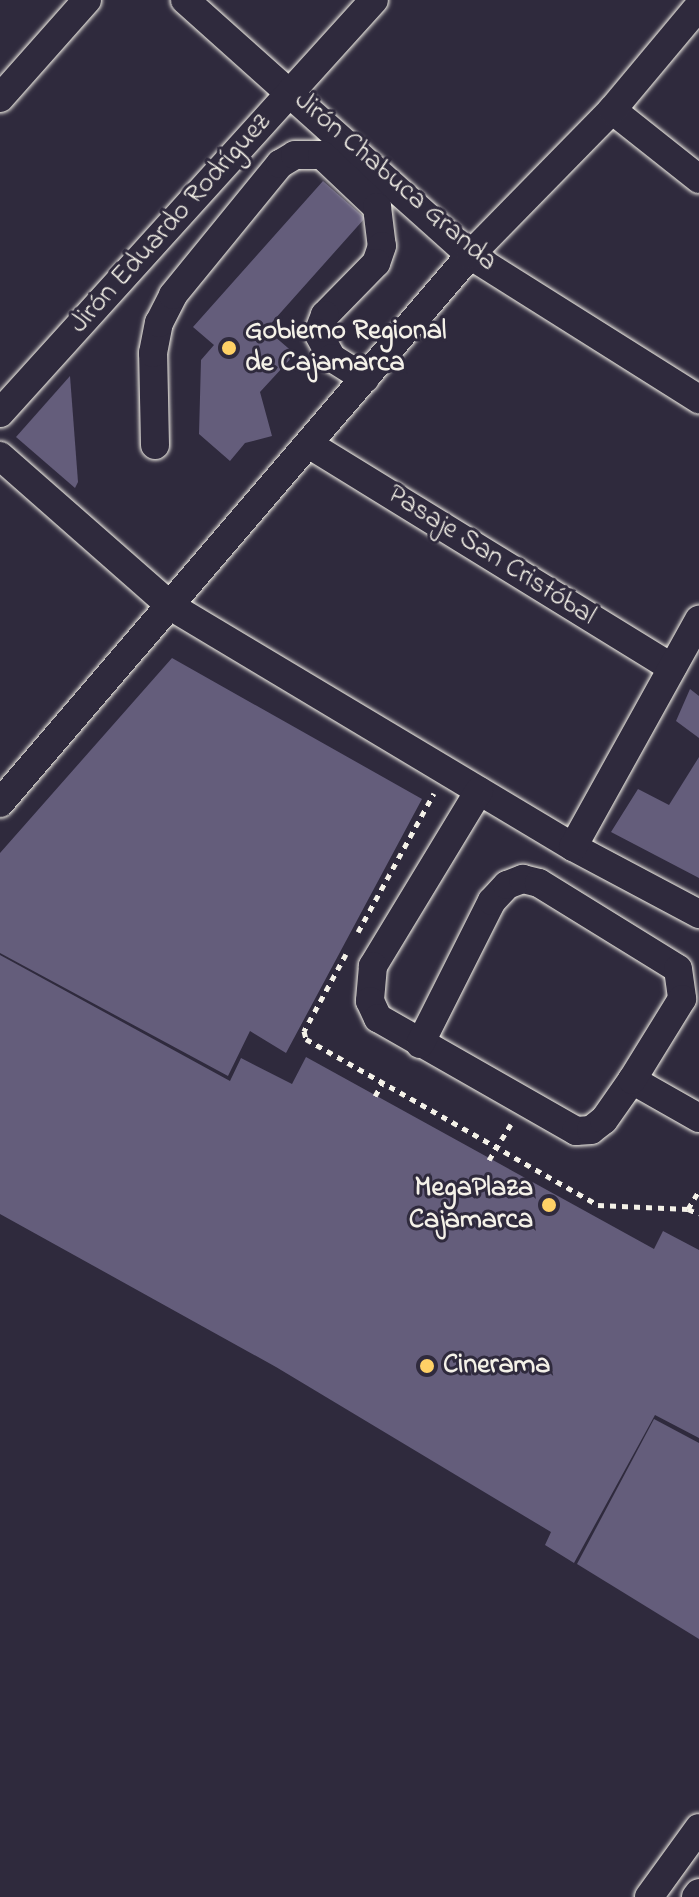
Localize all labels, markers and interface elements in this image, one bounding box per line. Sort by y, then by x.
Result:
street label: Jirón Chabuca Granda [287,85,503,279]
street label: Jirón Eduardo Rodríguez [63,107,279,341]
place label: Gobierno Regional de Cajamarca [245,315,447,381]
marker: Gobierno Regional de Cajamarca [220,339,238,357]
street label: Pasaje San Cristóbal [381,478,601,634]
place label: MegaPlaza Cajamarca [409,1172,533,1238]
marker: MegaPlaza Cajamarca [540,1196,558,1214]
place label: Cinerama [443,1349,550,1383]
marker: Cinerama [418,1357,436,1375]

